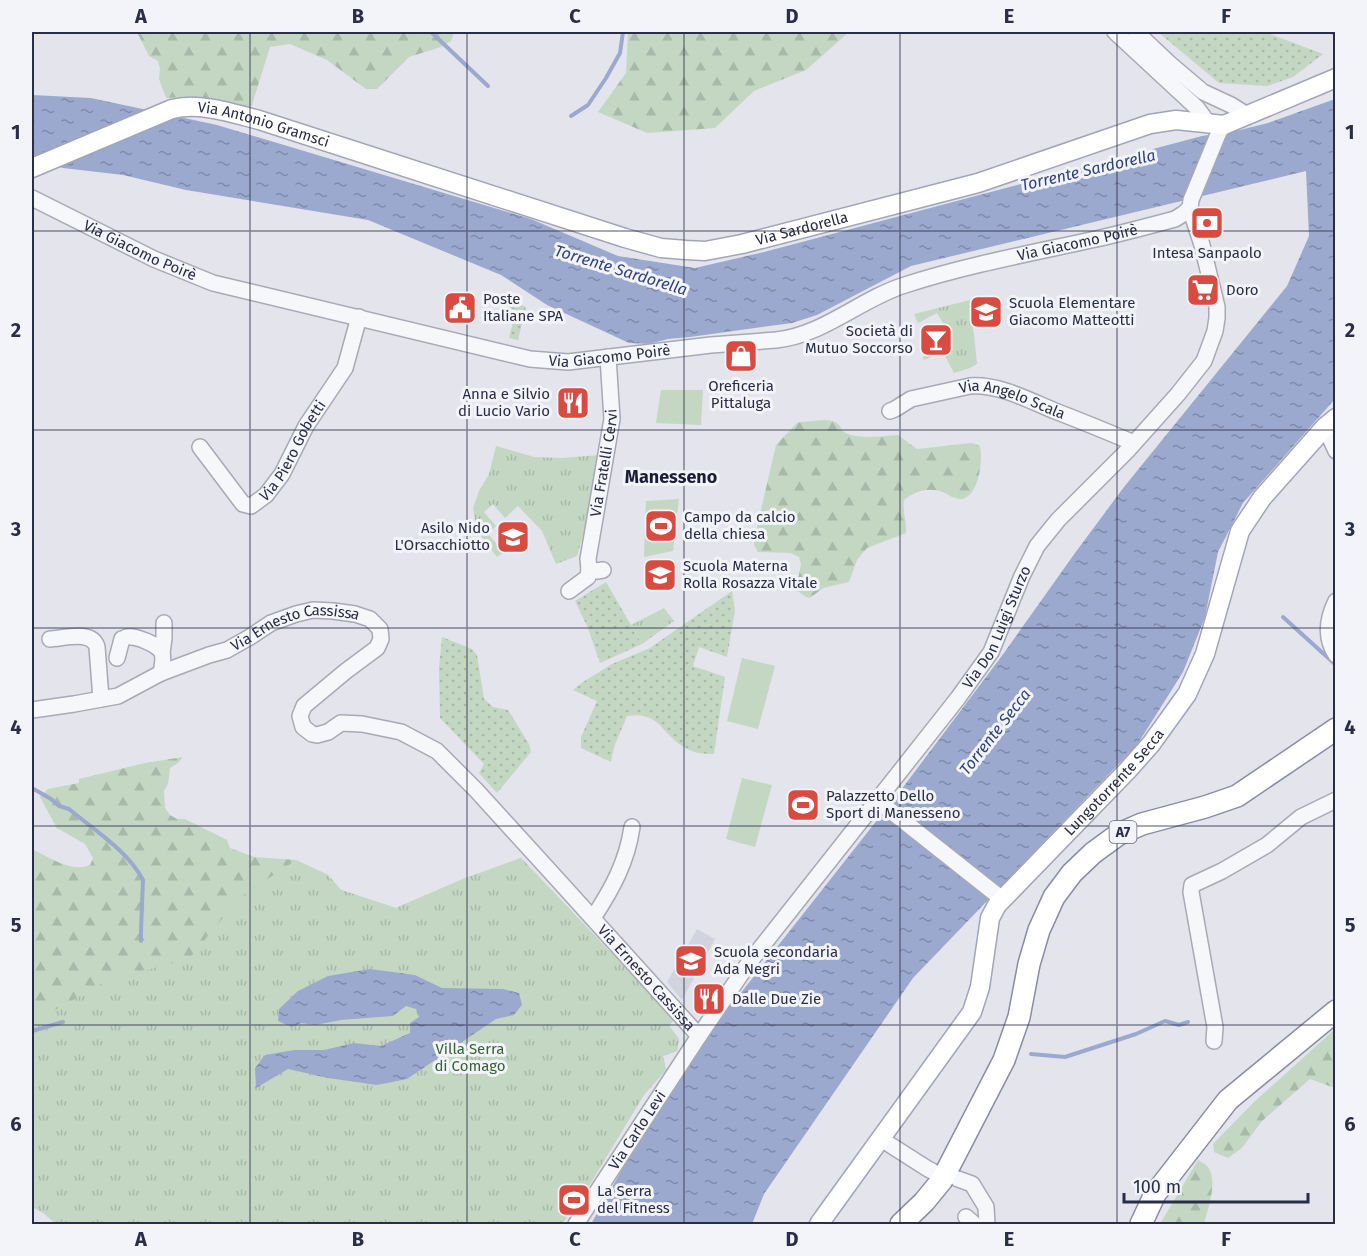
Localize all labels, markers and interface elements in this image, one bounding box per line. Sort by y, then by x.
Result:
text: A [134,4,148,28]
text: B [352,4,364,28]
text: C [569,4,581,28]
text: D [785,4,799,28]
text: E [1004,4,1014,28]
text: F [1221,4,1231,28]
street label: Via Antonio Gramsci [197,98,332,151]
text: 1 [11,120,21,144]
text: 1 [1345,120,1355,144]
water label: Torrente Sardorella [1019,145,1157,195]
bank icon: Intesa Sanpaolo [1189,205,1225,241]
street label: Via Sardorella [754,208,850,249]
street label: Via Giacomo Poirè [80,216,199,284]
street label: Via Giacomo Poirè [1016,220,1139,265]
water label: Torrente Sardorella [552,241,690,299]
place label: Intesa Sanpaolo [1152,244,1262,262]
supermarket icon: Doro [1185,272,1221,308]
place label: Doro [1226,281,1259,299]
public building icon: Poste Italiane SPA [442,290,478,326]
place label: Poste Italiane SPA [483,290,563,325]
school or university icon: Scuola Elementare Giacomo Matteotti [968,294,1004,330]
place label: Scuola Elementare Giacomo Matteotti [1009,294,1135,329]
text: 2 [11,318,21,342]
text: 2 [1345,318,1355,342]
place label: Società di Mutuo Soccorso [805,322,913,357]
bar icon: Società di Mutuo Soccorso [918,322,954,358]
shop icon: Oreficeria Pittaluga [723,338,759,374]
street label: Via Giacomo Poirè [548,341,671,371]
place label: Oreficeria Pittaluga [708,377,774,412]
street label: Via Angelo Scala [957,377,1068,423]
place label: Anna e Silvio di Lucio Vario [458,385,550,420]
restaurant icon: Anna e Silvio di Lucio Vario [555,385,591,421]
street label: Via Piero Gobetti [256,397,330,505]
street label: Via Fratelli Cervi [586,408,621,518]
district label: Manesseno [625,466,717,488]
sports icon: Campo da calcio della chiesa [643,508,679,544]
place label: Campo da calcio della chiesa [684,508,796,543]
text: 3 [10,517,21,541]
text: 3 [1344,517,1355,541]
place label: Asilo Nido L'Orsacchiotto [395,519,490,554]
school or university icon: Asilo Nido L'Orsacchiotto [495,519,531,555]
school or university icon: Scuola Materna Rolla Rosazza Vitale [642,557,678,593]
place label: Scuola Materna Rolla Rosazza Vitale [683,557,818,592]
street label: Via Don Luigi Sturzo [959,563,1035,692]
street label: Via Ernesto Cassissa [228,601,362,655]
water label: Torrente Secca [956,685,1034,779]
text: 4 [10,715,22,739]
text: 4 [1344,715,1356,739]
street label: Lungotorrente Secca [1060,725,1168,839]
sports icon: Palazzetto Dello Sport di Manesseno [785,787,821,823]
place label: Palazzetto Dello Sport di Manesseno [826,787,961,822]
road number: A7 [1110,821,1136,843]
text: 5 [11,913,22,937]
text: 5 [1345,913,1356,937]
street label: Via Ernesto Cassissa [594,921,699,1034]
school or university icon: Scuola secondaria Ada Negri [673,943,709,979]
place label: Scuola secondaria Ada Negri [714,943,838,978]
restaurant icon: Dalle Due Zie [691,981,727,1017]
place label: Dalle Due Zie [732,990,821,1008]
park label: Villa Serra di Comago [434,1040,506,1075]
street label: Via Carlo Levi [605,1087,670,1173]
text: 6 [10,1112,22,1136]
text: 6 [1344,1112,1356,1136]
scale bar [1124,1166,1308,1204]
text: 100 m [1133,1176,1181,1198]
sports icon: La Serra del Fitness [556,1182,592,1218]
place label: La Serra del Fitness [597,1182,670,1217]
text: A [134,1227,148,1251]
text: B [352,1227,364,1251]
text: C [569,1227,581,1251]
text: D [785,1227,799,1251]
text: E [1004,1227,1014,1251]
text: F [1221,1227,1231,1251]

